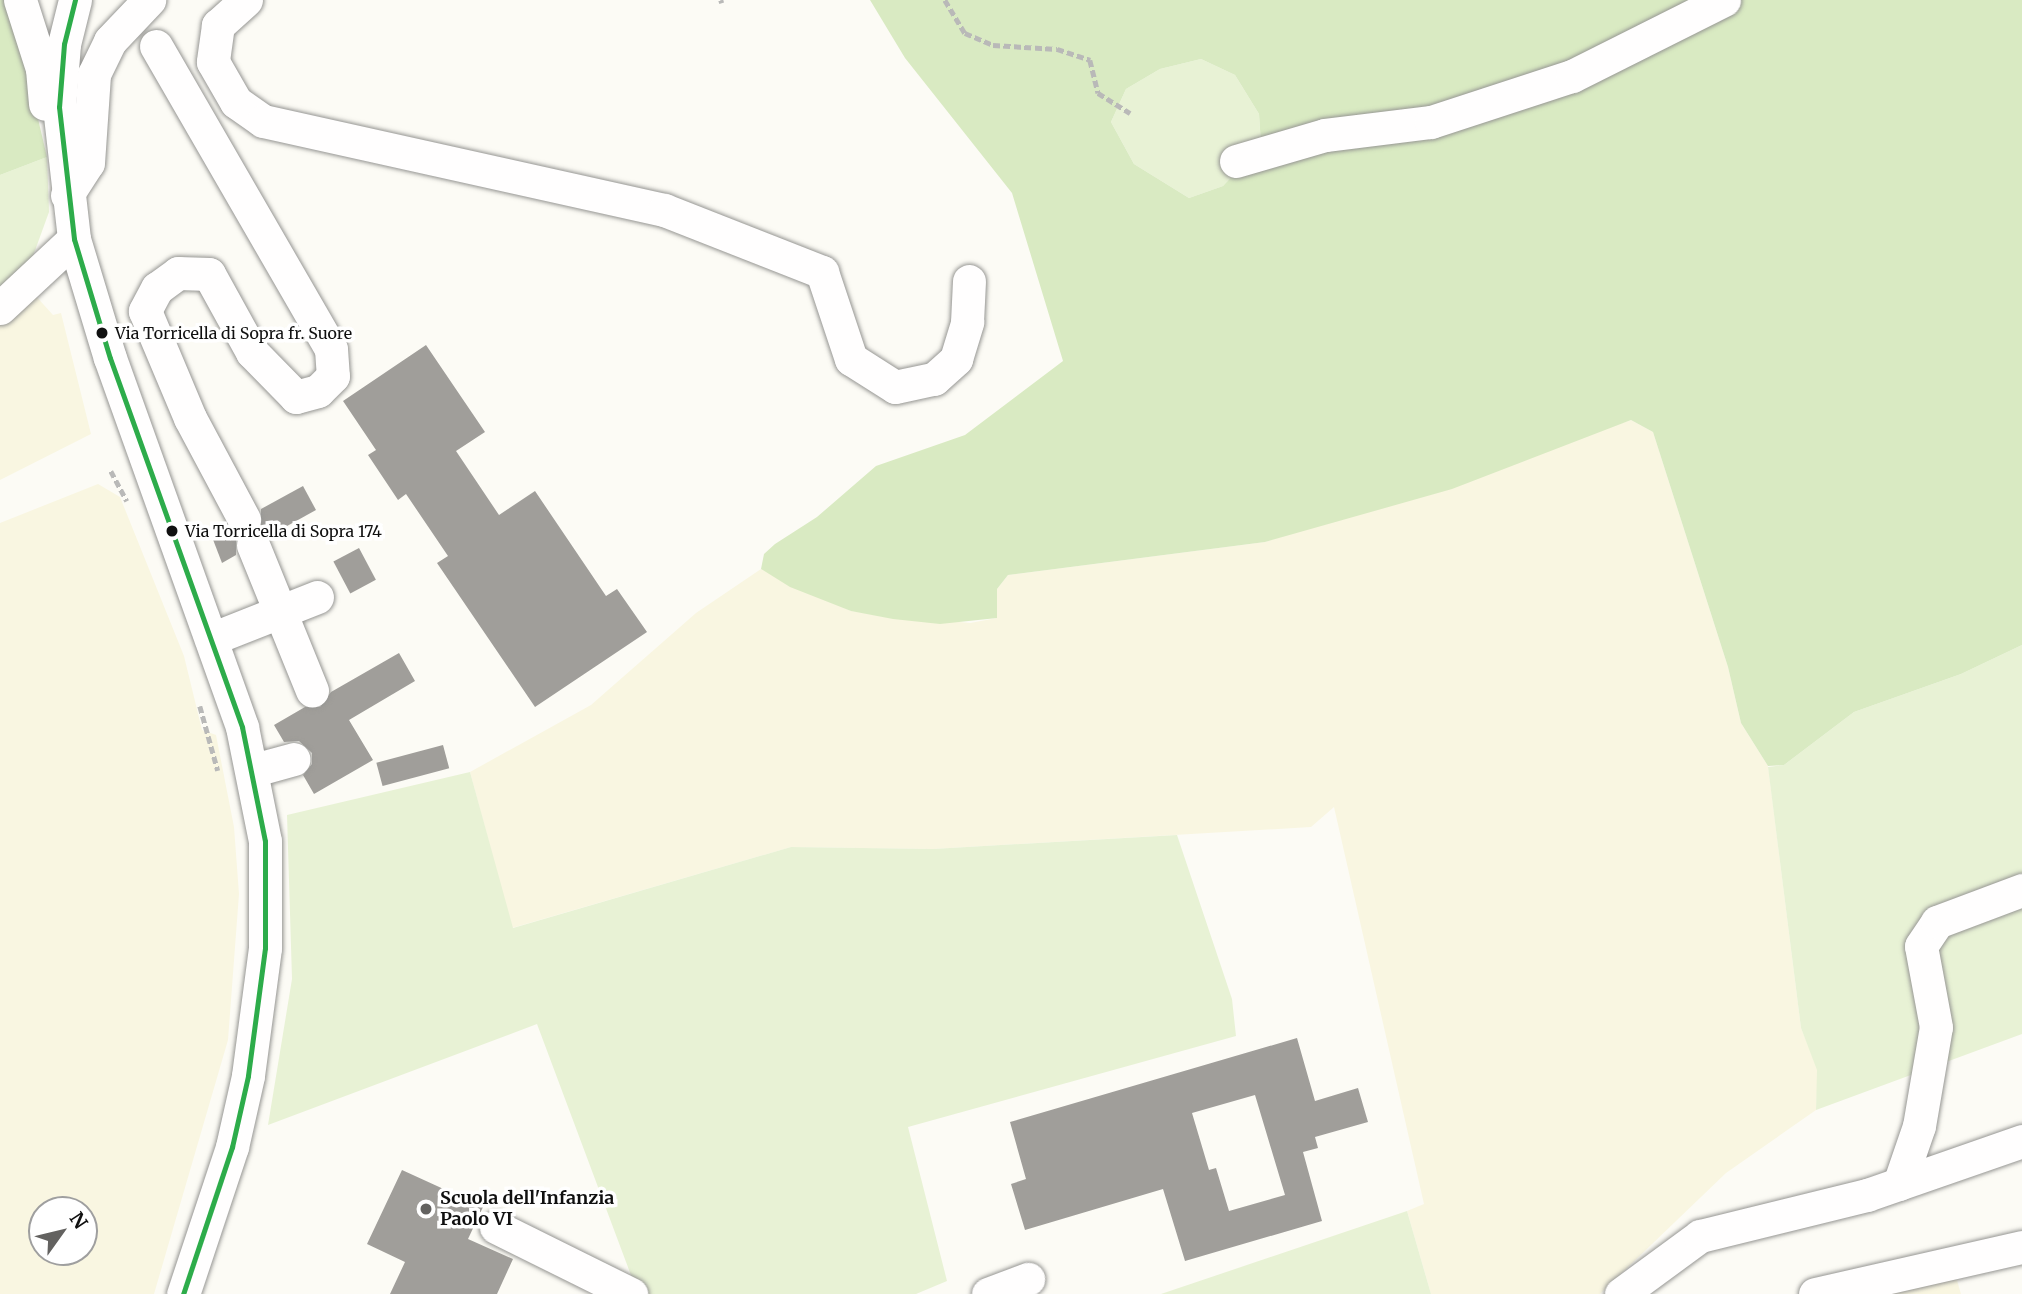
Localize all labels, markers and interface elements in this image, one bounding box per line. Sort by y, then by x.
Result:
place label: Via Torricella di Sopra fr. Suore [115,323,352,343]
marker: Via Torricella di Sopra fr. Suore [95,326,109,340]
place label: Via Torricella di Sopra 174 [185,521,382,541]
marker: Via Torricella di Sopra 174 [165,524,179,538]
place label: Scuola dell'Infanzia Paolo VI [440,1188,614,1230]
north arrow [28,1196,98,1266]
marker: Scuola dell'Infanzia Paolo VI [418,1201,434,1217]
text: N [65,1207,93,1233]

